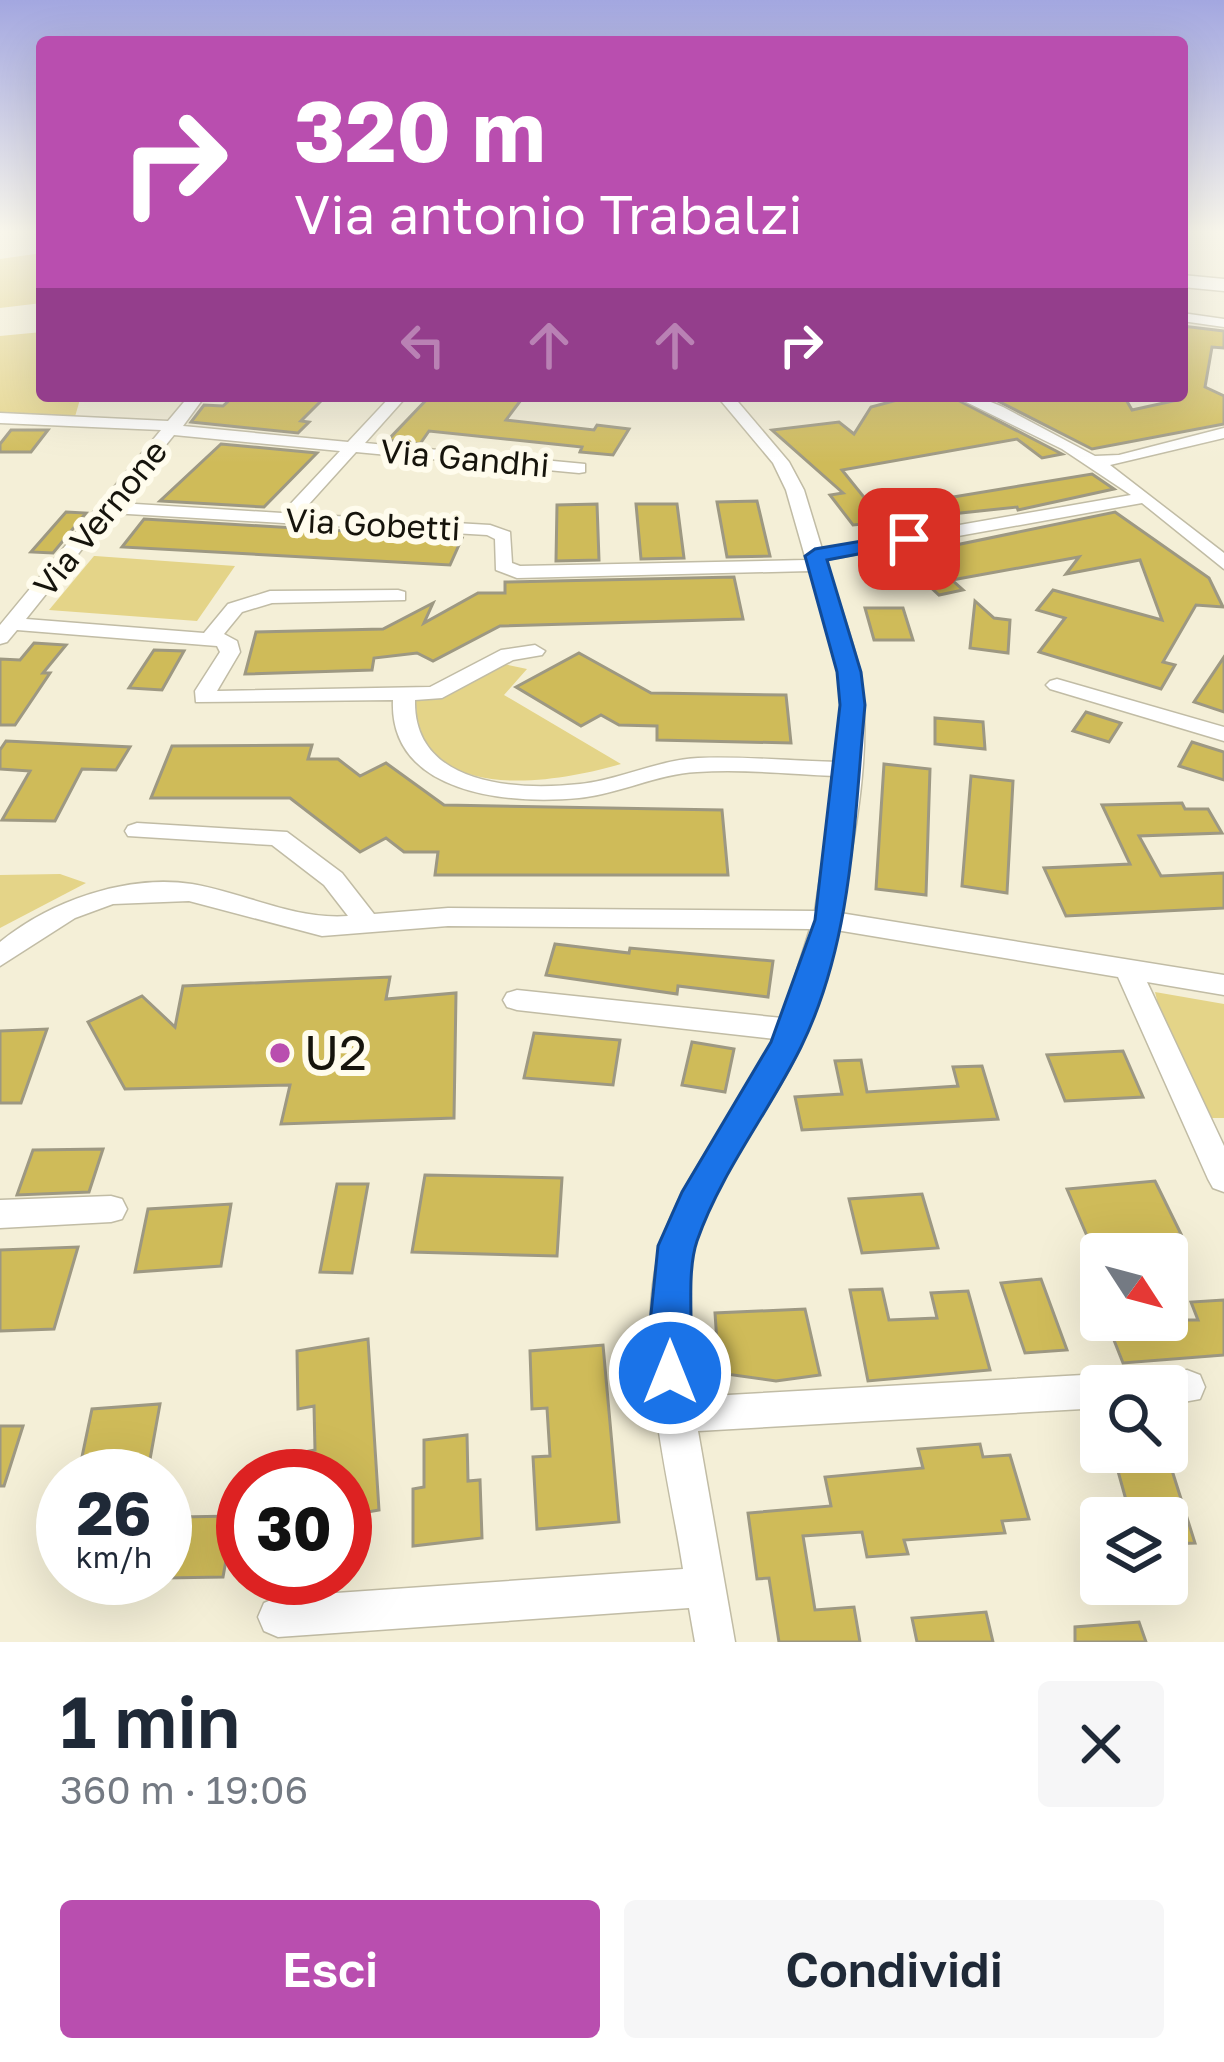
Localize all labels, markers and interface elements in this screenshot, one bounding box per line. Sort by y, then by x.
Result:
text: 320 m [294,80,546,180]
icon: right [96,84,252,240]
text: Via antonio Trabalzi [294,181,803,246]
icon: left [390,312,456,378]
icon: ahead [516,312,582,378]
icon: ahead [642,312,708,378]
icon: right [768,312,834,378]
street label: Via Gandhi [379,431,551,484]
street label: Via Vernone [25,432,174,604]
pin [858,488,960,590]
street label: Via Gobetti [284,499,462,548]
icon: arrive [876,506,942,572]
place label: U2 [304,1023,367,1081]
marker: U2 [267,1040,293,1066]
north arrow [1080,1233,1188,1341]
map controls [1080,1233,1188,1605]
position arrow [607,1310,733,1436]
button: search [1080,1365,1188,1473]
speed limit sign: 30 [216,1449,372,1605]
text: 26 [77,1476,151,1548]
button: layers [1080,1497,1188,1605]
text: km/h [76,1539,152,1575]
text: 1 min [60,1677,240,1764]
button: close [1038,1681,1164,1807]
text: 360 m · 19:06 [60,1766,308,1813]
button: Esci [60,1900,600,2038]
button: Condividi [624,1900,1164,2038]

